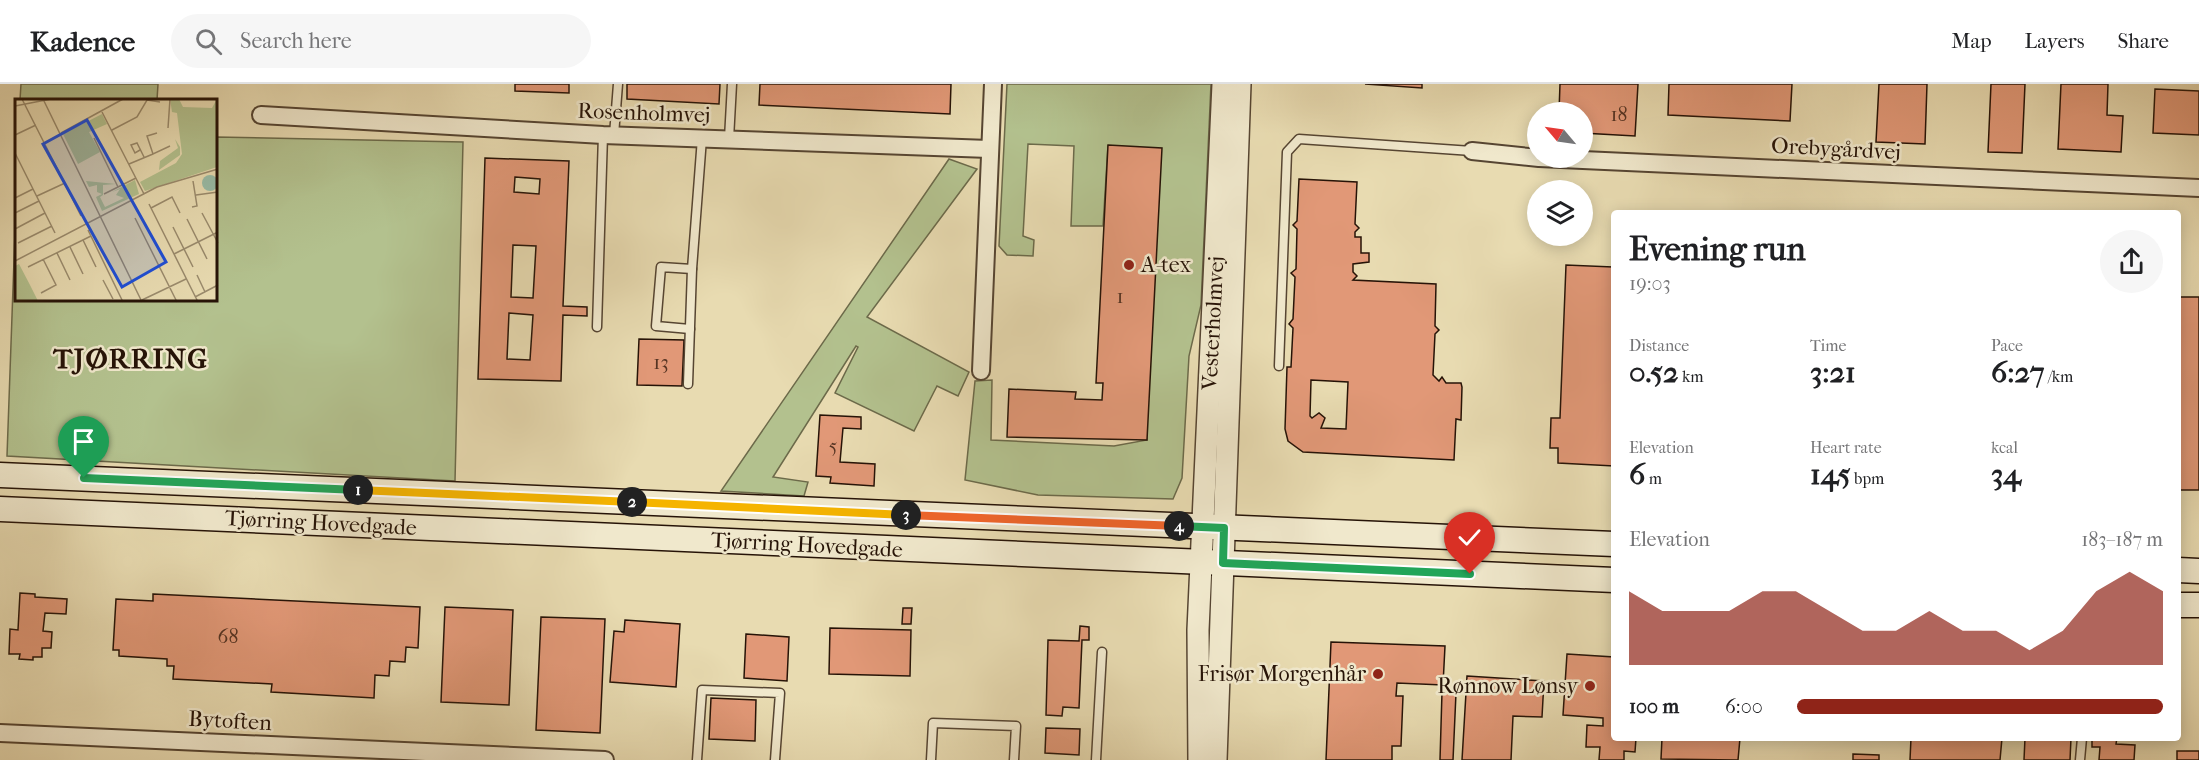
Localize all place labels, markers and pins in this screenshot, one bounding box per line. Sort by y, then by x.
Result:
place label: A-tex [1140,252,1192,278]
marker: A-tex [1122,258,1136,272]
pin [58,416,109,478]
pin: 1 [343,475,373,505]
pin: 2 [617,487,647,517]
pin: 3 [891,500,921,530]
pin: 4 [1164,511,1194,541]
pin [1444,512,1495,574]
place label: Frisør Morgenhår [1198,661,1367,687]
marker: Frisør Morgenhår [1371,667,1385,681]
place label: Rønnow Lønsy [1437,673,1579,699]
marker: Rønnow Lønsy [1583,679,1597,693]

